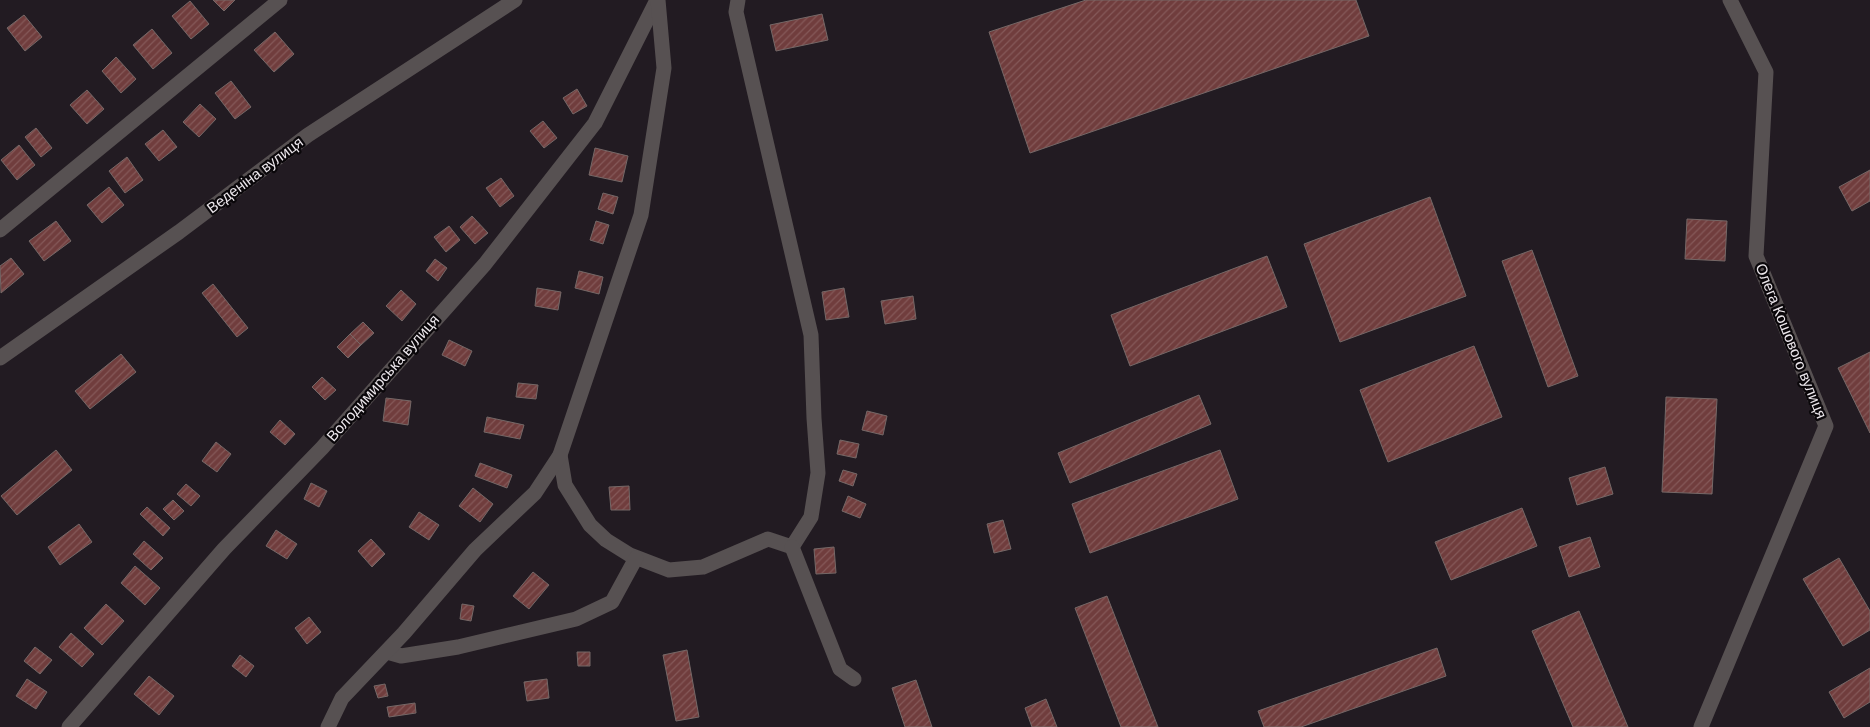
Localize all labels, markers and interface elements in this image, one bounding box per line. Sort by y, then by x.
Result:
street label: Веденіна вулиця [203,132,307,218]
street label: Олега Кошового вулиця [1751,260,1831,422]
street label: Володимирська вулиця [322,310,444,446]

